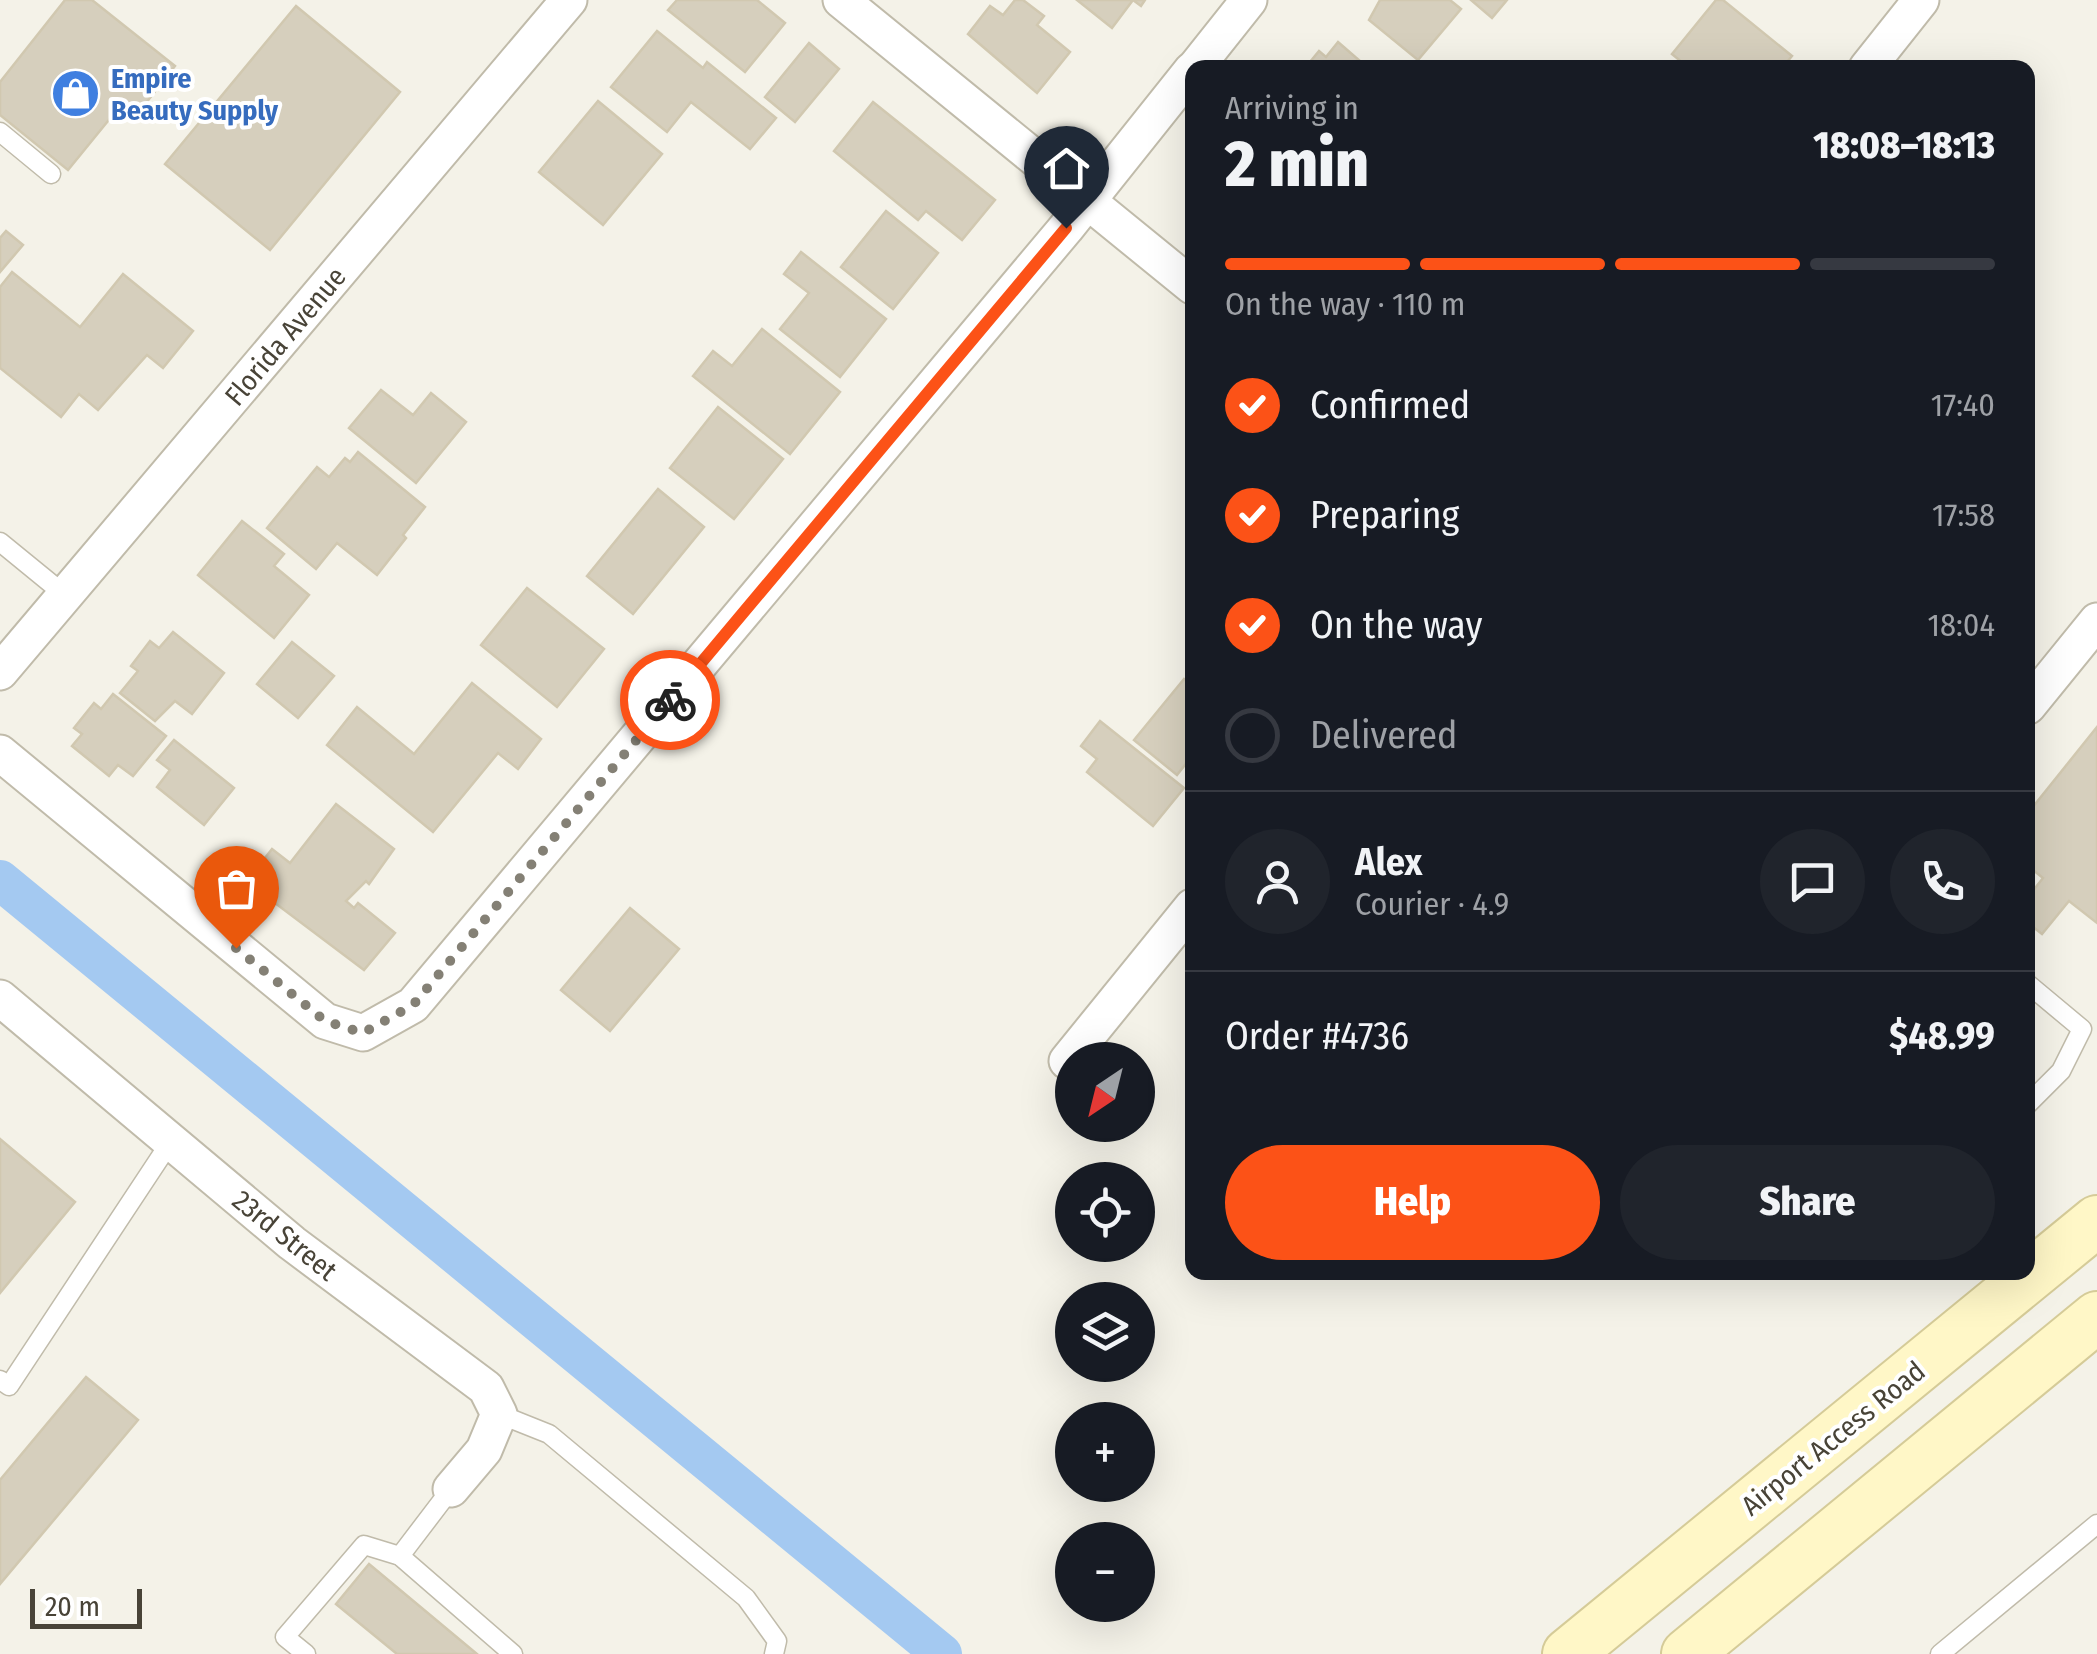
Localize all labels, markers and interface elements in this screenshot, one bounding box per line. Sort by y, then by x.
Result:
place label: Empire Beauty Supply [111,62,279,127]
shop icon: Empire Beauty Supply [50,68,102,120]
text: Arriving in [1225,89,1359,127]
text: 18:08–18:13 [1813,122,1995,168]
text: 2 min [1225,125,1369,203]
pin [1024,126,1109,229]
icon: home [1039,141,1094,196]
street label: Florida Avenue [218,261,353,412]
text: On the way · 110 m [1225,285,1465,323]
icon: check [1225,378,1280,433]
text: Confirmed [1310,382,1470,428]
text: 17:40 [1931,386,1995,424]
icon: check [1225,488,1280,543]
text: Preparing [1310,492,1459,538]
text: 17:58 [1932,496,1995,534]
icon: check [1225,598,1280,653]
text: On the way [1310,602,1482,648]
text: 18:04 [1928,606,1995,644]
courier [620,650,720,750]
icon: bike [643,673,698,728]
text: Delivered [1310,712,1457,758]
button: person [1225,829,1330,934]
button: chat [1760,829,1865,934]
button: phone [1890,829,1995,934]
text: Alex [1355,839,1422,885]
pin [194,846,279,949]
icon: bag [209,861,264,916]
text: Courier · 4.9 [1355,885,1509,923]
text: Order #4736 [1225,1013,1409,1059]
text: $48.99 [1889,1013,1995,1059]
north arrow [1055,1042,1155,1142]
map controls [1055,1042,1155,1622]
button: Help [1225,1145,1600,1260]
button: Share [1620,1145,1995,1260]
button: locate [1055,1162,1155,1262]
street label: 23rd Street [226,1183,344,1288]
button: layers [1055,1282,1155,1382]
street label: Airport Access Road [1735,1354,1932,1522]
button: + [1055,1402,1155,1502]
button: − [1055,1522,1155,1622]
scale bar [30,1584,142,1628]
text: 20 m [45,1590,100,1623]

